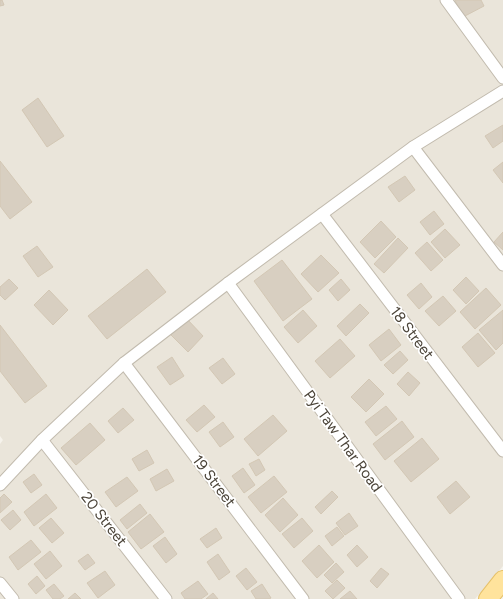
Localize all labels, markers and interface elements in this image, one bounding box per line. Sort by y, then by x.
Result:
street label: 18 Street [386,303,438,363]
street label: Pyi Taw Thar Road [300,386,386,496]
street label: 19 Street [189,451,240,511]
street label: 20 Street [77,488,131,550]

